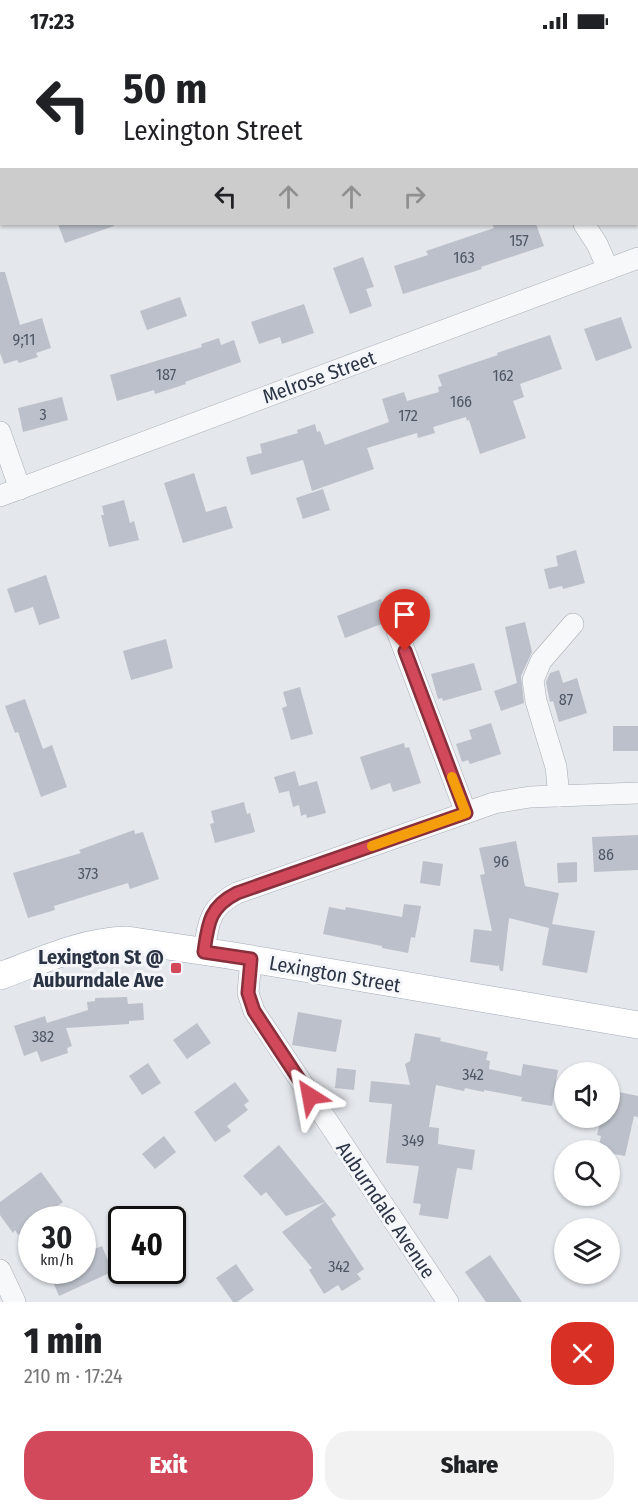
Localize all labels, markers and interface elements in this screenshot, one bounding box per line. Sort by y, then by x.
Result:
text: 17:23 [30,8,74,35]
text: 50 m [123,64,207,114]
icon: left [24,66,102,144]
text: Lexington Street [123,115,303,147]
icon: left [209,180,242,213]
icon: ahead [272,180,305,213]
icon: ahead [335,180,368,213]
icon: right [398,180,431,213]
house number: 157 [509,231,529,250]
house number: 163 [453,248,475,267]
house number: 9;11 [13,330,35,349]
street label: Melrose Street [259,345,379,409]
house number: 187 [156,365,177,384]
house number: 162 [492,366,514,385]
house number: 166 [450,392,472,411]
house number: 3 [39,405,47,424]
house number: 172 [398,406,418,425]
pin [379,589,430,651]
icon: arrive [388,598,421,631]
house number: 87 [559,690,574,709]
house number: 86 [598,845,614,864]
house number: 96 [493,852,509,871]
house number: 373 [78,864,98,883]
place label: Lexington St @ Auburndale Ave [32,945,164,992]
street label: Lexington Street [267,951,403,997]
marker: Lexington St @ Auburndale Ave [169,961,183,975]
house number: 382 [32,1027,54,1046]
map controls [554,1062,620,1284]
button: sound [554,1062,620,1128]
position arrow [278,1064,342,1128]
house number: 342 [462,1065,484,1084]
house number: 349 [402,1131,424,1150]
street label: Auburndale Avenue [331,1137,441,1283]
button: search [554,1140,620,1206]
speed limit sign: 40 [108,1206,186,1284]
button: layers [554,1218,620,1284]
text: 30 [42,1220,72,1256]
text: km/h [40,1251,74,1269]
house number: 342 [328,1257,350,1276]
text: 1 min [24,1319,102,1363]
button: close [551,1322,614,1385]
text: 210 m · 17:24 [24,1364,123,1388]
button: Exit [24,1431,313,1500]
button: Share [325,1431,614,1500]

